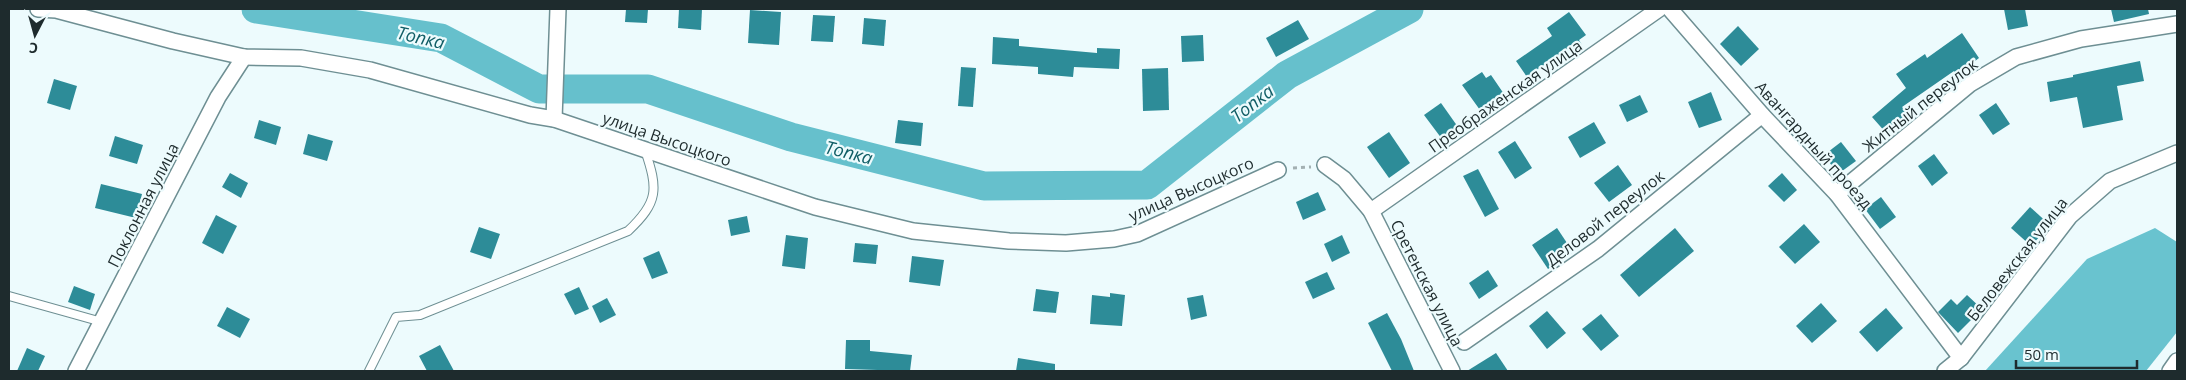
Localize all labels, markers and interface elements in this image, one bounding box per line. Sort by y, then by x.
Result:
north arrow [10,10,60,60]
water label: Топка [395,20,447,54]
street label: Преображенская улица [1424,34,1586,158]
text: С [28,39,39,58]
street label: Житный переулок [1858,53,1983,157]
street label: Авангардный проезд [1751,76,1877,214]
water label: Топка [1226,79,1278,127]
street label: улица Высоцкого [600,107,734,171]
water label: Топка [823,135,875,169]
street label: Поклонная улица [102,139,184,271]
street label: улица Высоцкого [1125,152,1257,226]
street label: Деловой переулок [1541,164,1669,271]
street label: Беловежская улица [1962,193,2072,325]
street label: Сретенская улица [1386,216,1468,350]
scale bar [2016,338,2137,370]
text: 50 m [2024,344,2059,364]

